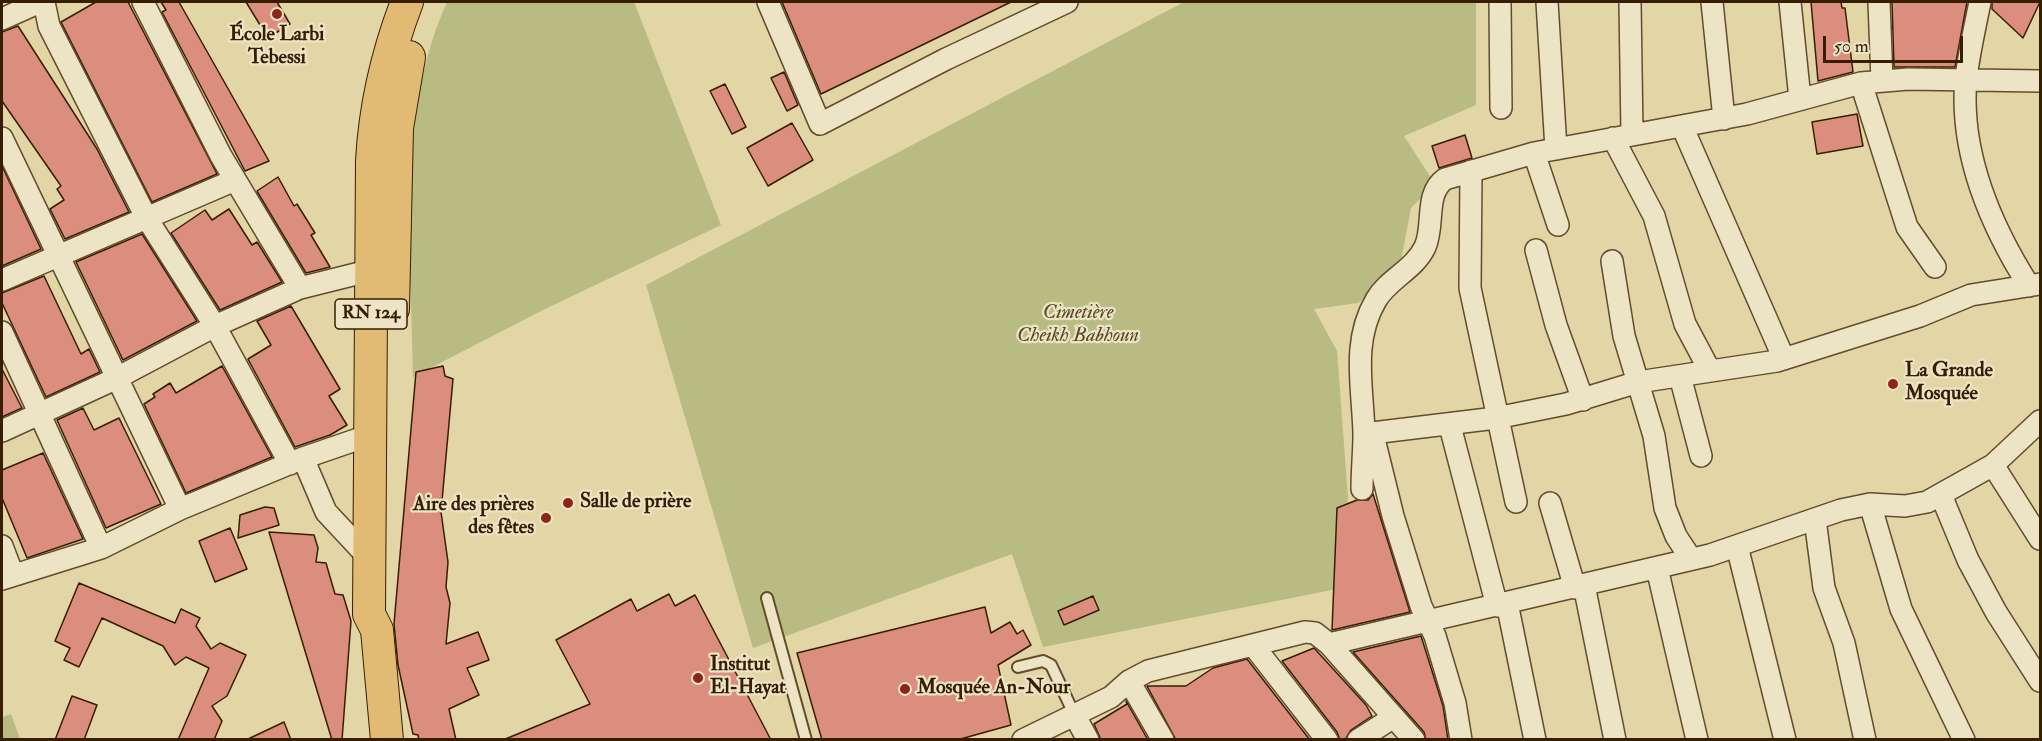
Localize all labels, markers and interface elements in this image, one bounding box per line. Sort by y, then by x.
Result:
marker: École Larbi Tebessi [270,7,284,21]
place label: École Larbi Tebessi [230,24,324,71]
scale bar [1826,24,1966,62]
text: 50 m [1834,35,1869,58]
road number: RN 124 [335,299,407,329]
park label: Cimetière Cheikh Babhoun [1017,302,1139,349]
place label: La Grande Mosquée [1905,360,1993,407]
marker: La Grande Mosquée [1886,377,1900,391]
place label: Salle de prière [580,491,691,515]
place label: Aire des prières des fêtes [413,494,534,541]
marker: Salle de prière [561,496,575,510]
marker: Aire des prières des fêtes [539,511,553,525]
place label: Institut El-Hayat [710,654,786,701]
marker: Institut El-Hayat [691,671,705,685]
place label: Mosquée An-Nour [917,677,1071,701]
marker: Mosquée An-Nour [898,682,912,696]

